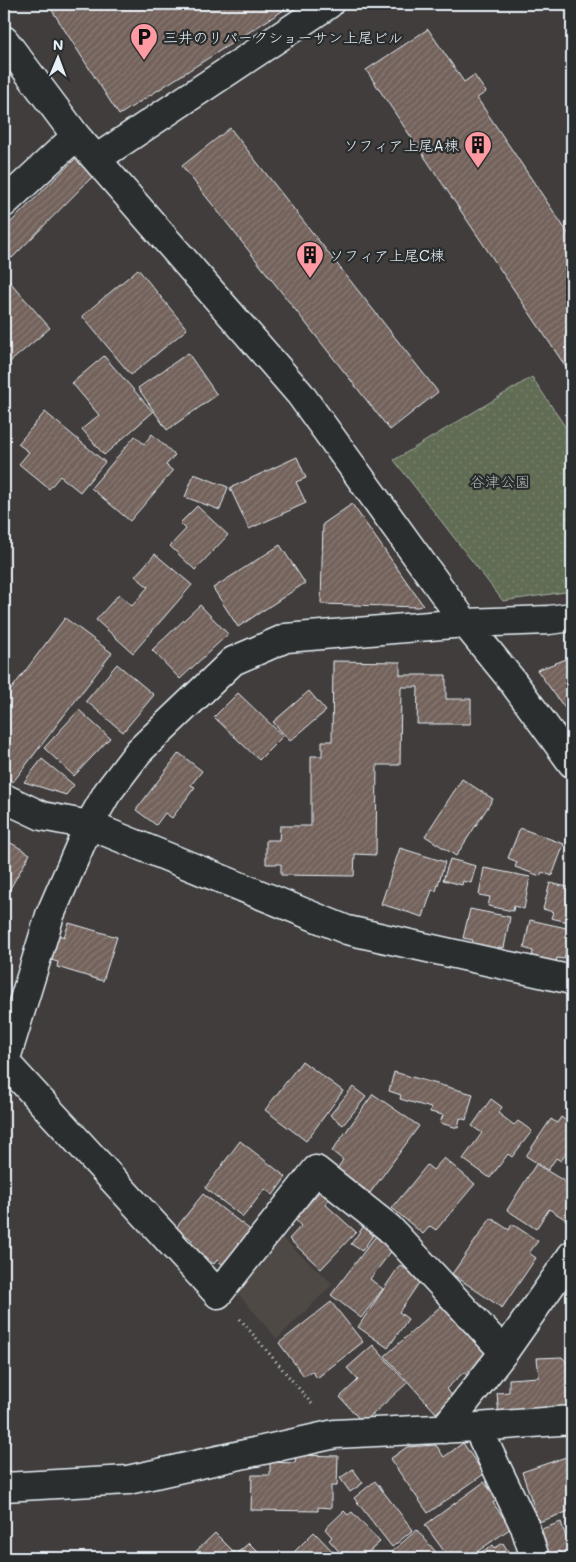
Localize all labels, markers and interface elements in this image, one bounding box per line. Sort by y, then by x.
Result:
parking icon: 三井のリパークショーサン上尾ビル [129,22,159,61]
place label: 三井のリパークショーサン上尾ビル [163,27,403,47]
north arrow [32,32,82,82]
text: N [53,35,64,54]
building icon: ソフィア上尾A棟 [463,130,493,169]
place label: ソフィア上尾A棟 [344,135,459,155]
building icon: ソフィア上尾C棟 [295,240,325,279]
place label: ソフィア上尾C棟 [329,245,445,265]
park label: 谷津公園 [470,471,530,491]

